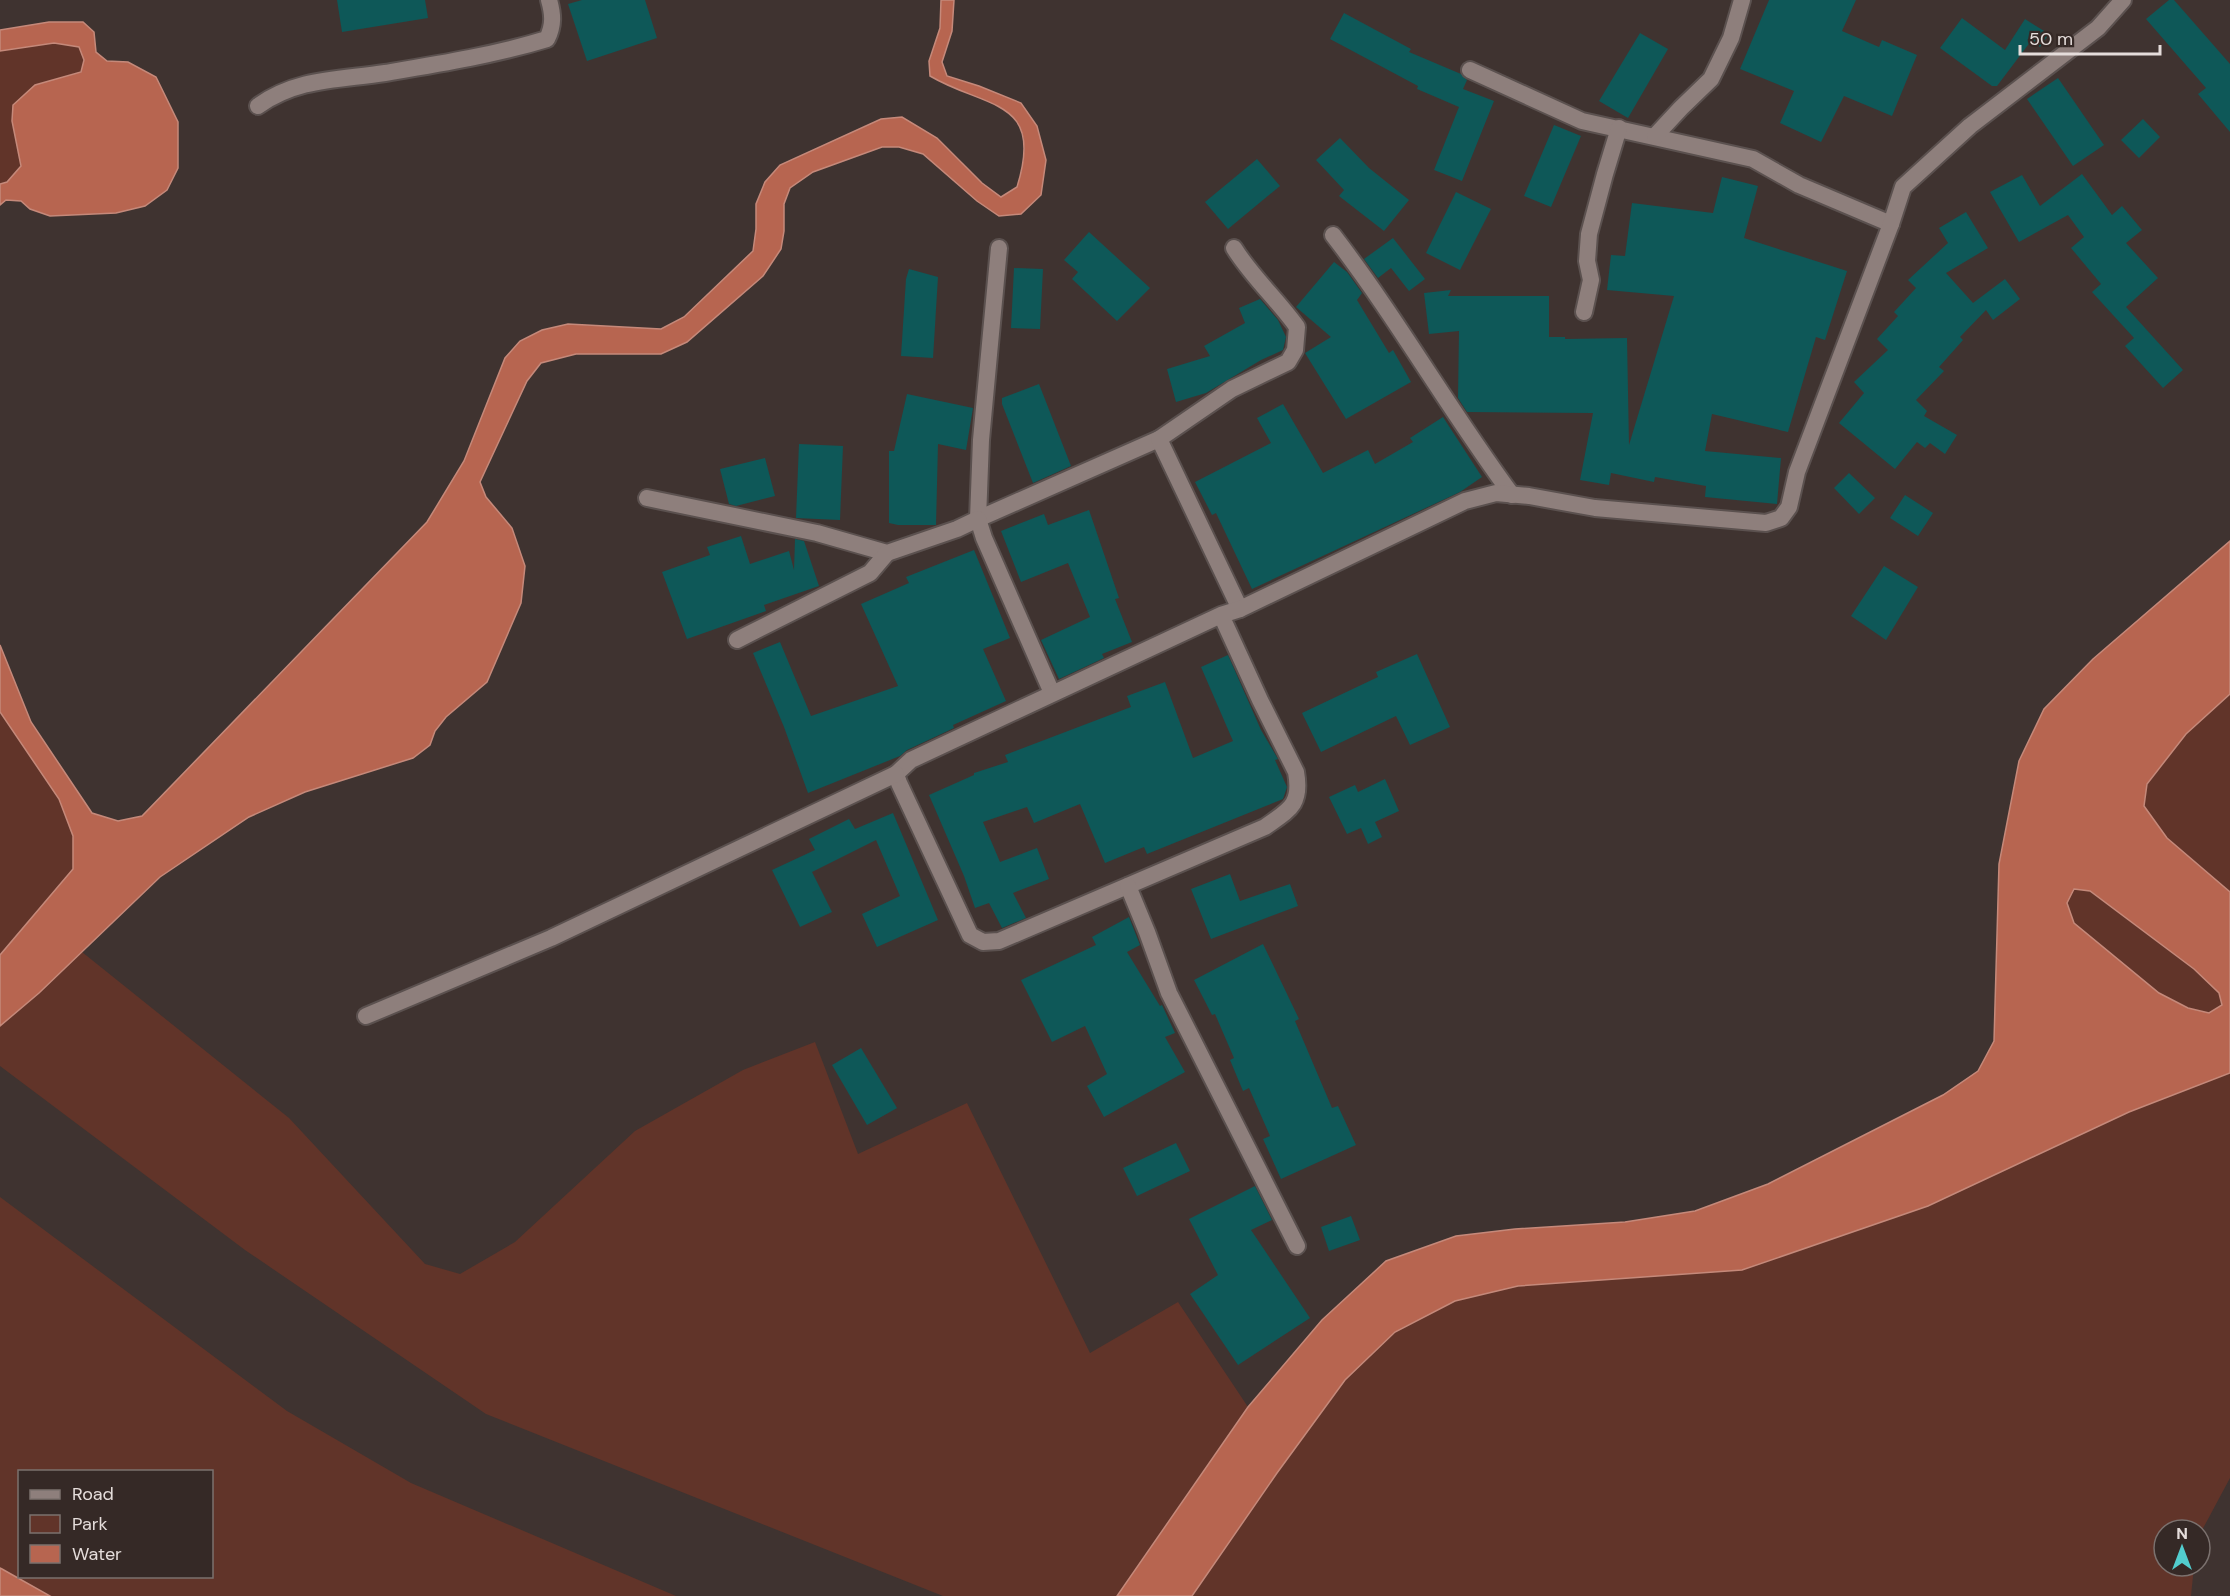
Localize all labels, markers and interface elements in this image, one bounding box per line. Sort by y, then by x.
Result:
scale bar [2020,18,2160,56]
text: 50 m [2029,27,2073,51]
legend [18,1470,213,1578]
text: Road [72,1482,114,1506]
text: Park [72,1512,108,1536]
north arrow [2152,1518,2212,1578]
text: N [2176,1523,2188,1544]
text: Water [72,1542,122,1566]

